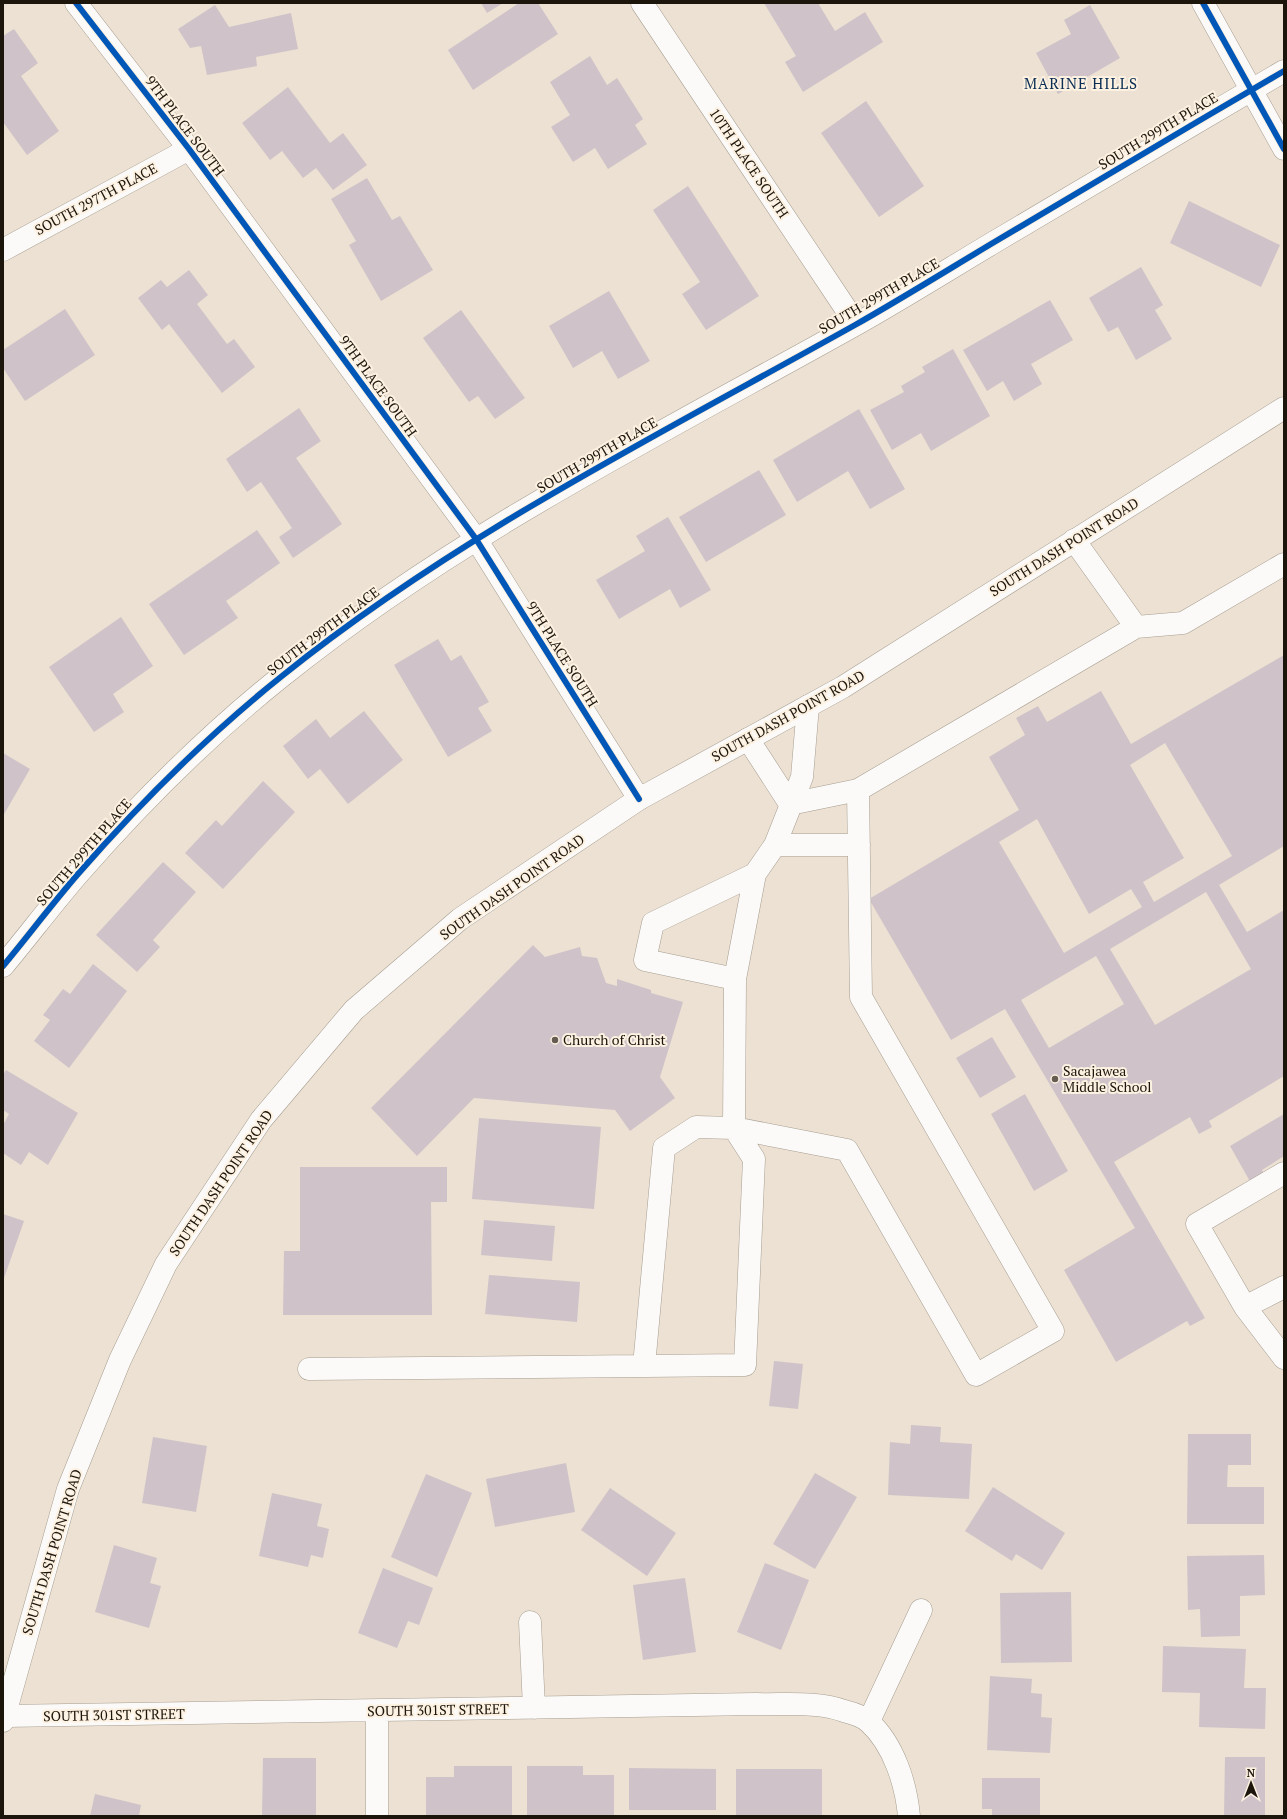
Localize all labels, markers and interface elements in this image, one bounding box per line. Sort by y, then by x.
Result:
street label: 9TH PLACE SOUTH [141,72,229,180]
district label: MARINE HILLS [1024,73,1138,93]
street label: SOUTH 299TH PLACE [1094,87,1221,174]
street label: 10TH PLACE SOUTH [706,104,793,221]
street label: SOUTH 297TH PLACE [31,158,160,239]
street label: SOUTH 299TH PLACE [815,253,942,338]
street label: 9TH PLACE SOUTH [335,331,422,440]
street label: SOUTH 299TH PLACE [533,412,660,497]
street label: SOUTH DASH POINT ROAD [985,493,1142,600]
street label: SOUTH 299TH PLACE [263,582,383,679]
street label: 9TH PLACE SOUTH [522,597,603,710]
street label: SOUTH DASH POINT ROAD [708,665,868,766]
street label: SOUTH 299TH PLACE [32,794,135,909]
street label: SOUTH DASH POINT ROAD [436,829,588,944]
place label: Church of Christ [563,1030,667,1049]
marker: Church of Christ [550,1035,560,1045]
place label: Sacajawea Middle School [1063,1061,1152,1096]
marker: Sacajawea Middle School [1050,1074,1060,1084]
street label: SOUTH DASH POINT ROAD [164,1106,277,1260]
street label: SOUTH DASH POINT ROAD [17,1466,86,1637]
street label: SOUTH 301ST STREET [367,1699,509,1720]
street label: SOUTH 301ST STREET [43,1704,185,1725]
north arrow [1231,1763,1271,1803]
text: N [1247,1766,1256,1780]

